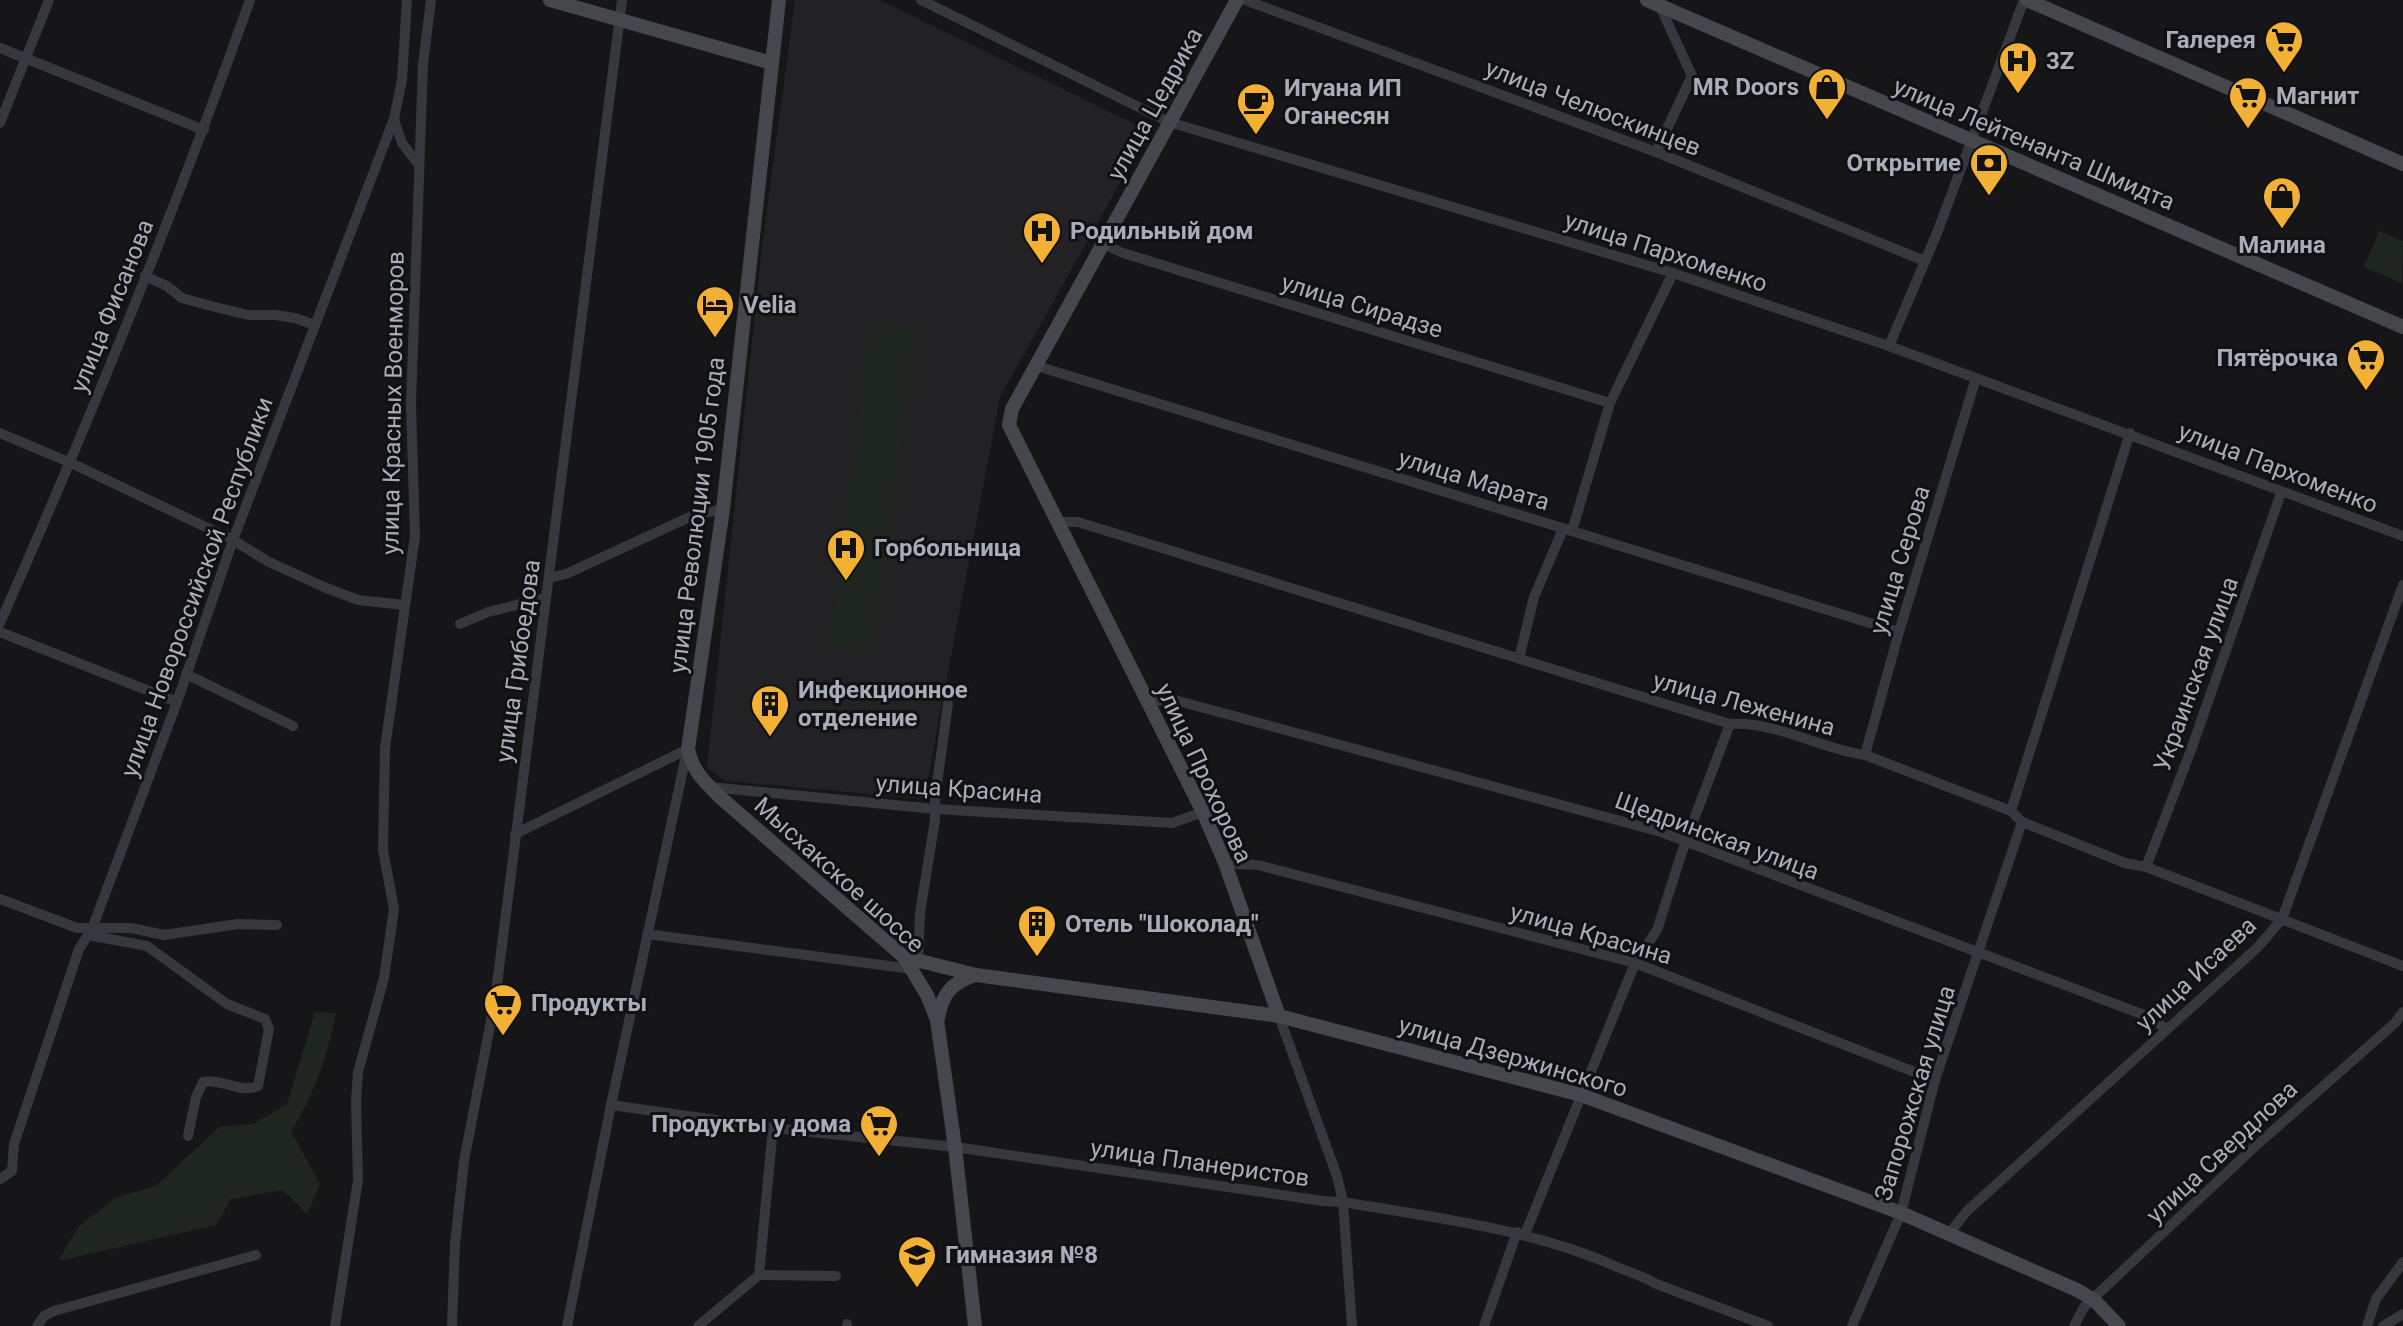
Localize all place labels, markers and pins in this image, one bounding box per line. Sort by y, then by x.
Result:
supermarket icon: Галерея [2263,19,2305,74]
place label: Галерея [2165,26,2256,54]
hospital icon: 3Z [1997,40,2039,95]
place label: 3Z [2046,47,2074,75]
shop icon: MR Doors [1806,66,1848,121]
place label: MR Doors [1693,73,1799,101]
place label: Игуана ИП Оганесян [1284,74,1402,130]
supermarket icon: Магнит [2227,75,2269,130]
cafe icon: Игуана ИП Оганесян [1235,81,1277,136]
place label: Магнит [2276,82,2359,110]
bank icon: Открытие [1968,142,2010,197]
place label: Открытие [1847,149,1961,177]
shop icon: Малина [2261,175,2303,230]
hospital icon: Родильный дом [1021,210,1063,265]
place label: Родильный дом [1070,217,1254,245]
place label: Малина [2238,231,2326,259]
hotel icon: Velia [694,284,736,339]
place label: Velia [743,291,797,319]
supermarket icon: Пятёрочка [2345,337,2387,392]
place label: Пятёрочка [2217,344,2338,372]
hospital icon: Горбольница [825,527,867,582]
place label: Горбольница [874,534,1021,562]
place label: Инфекционное отделение [798,676,968,732]
building icon: Инфекционное отделение [749,683,791,738]
building icon: Отель "Шоколад" [1016,903,1058,958]
place label: Отель "Шоколад" [1065,910,1259,938]
supermarket icon: Продукты [482,982,524,1037]
place label: Продукты [531,989,647,1017]
supermarket icon: Продукты у дома [858,1103,900,1158]
place label: Продукты у дома [651,1110,851,1138]
school or university icon: Гимназия №8 [896,1234,938,1289]
place label: Гимназия №8 [945,1241,1098,1269]

